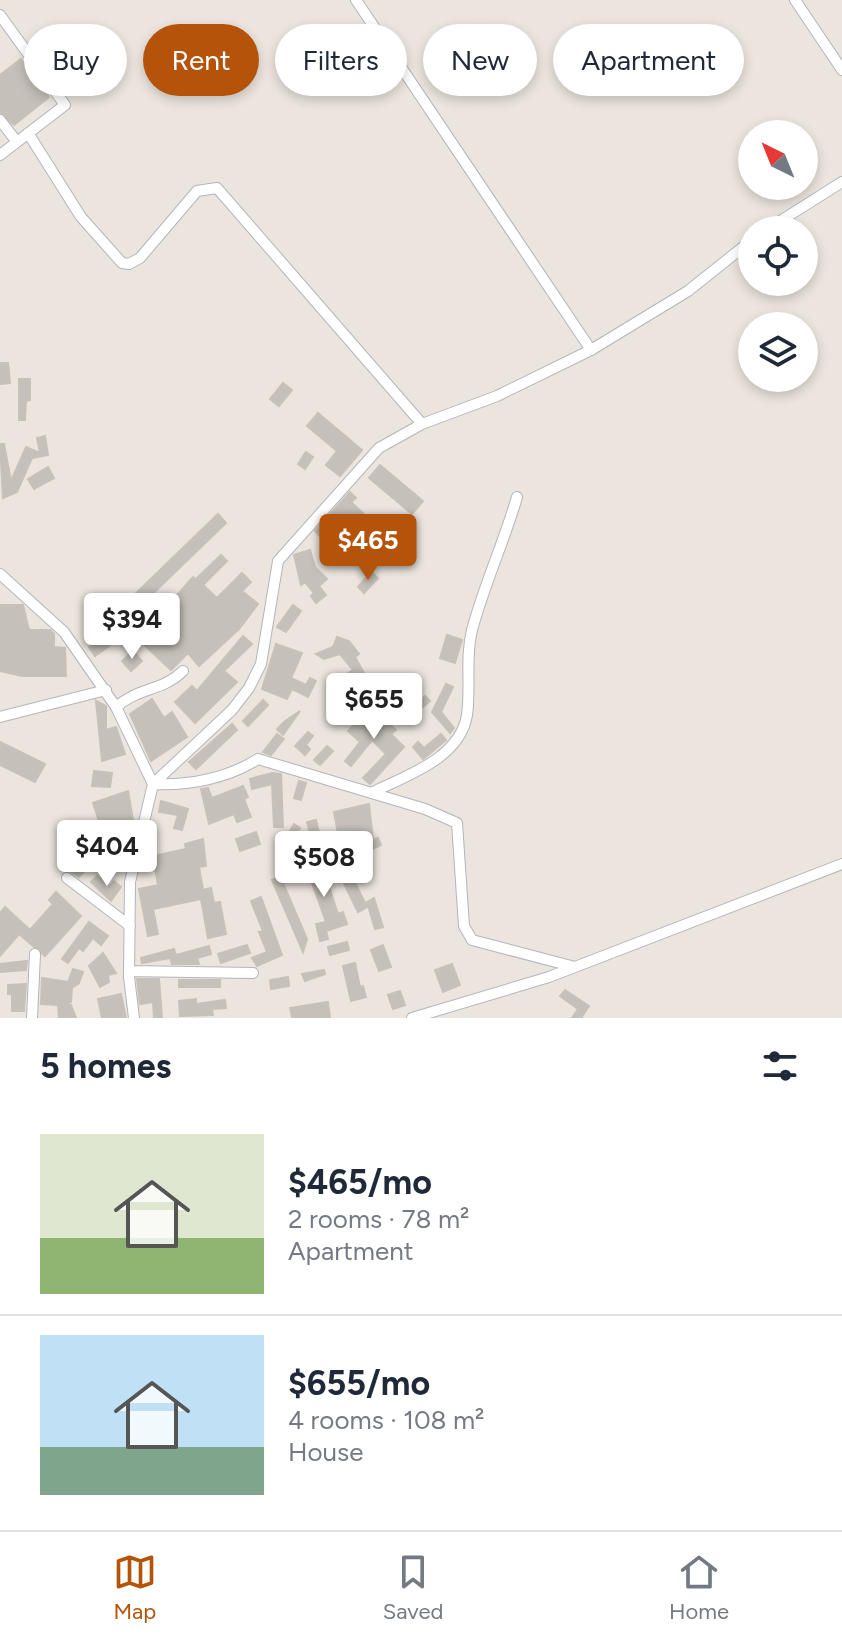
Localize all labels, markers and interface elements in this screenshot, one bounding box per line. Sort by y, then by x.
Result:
chip: Buy [24,24,127,96]
chip: Rent [143,24,259,96]
chip: Filters [275,24,407,96]
chip: New [423,24,537,96]
chip: Apartment [553,24,744,96]
north arrow [738,120,818,200]
map controls [738,120,818,392]
button: locate [738,216,818,296]
button: layers [738,312,818,392]
pin: $465 [321,514,415,582]
text: $465 [337,524,399,556]
pin: $394 [85,593,179,661]
text: $394 [102,603,162,635]
pin: $655 [327,673,421,741]
text: $655 [344,683,404,715]
pin: $404 [60,820,154,888]
text: $404 [75,830,139,862]
pin: $508 [277,831,371,899]
text: $508 [293,841,355,873]
icon: filters [758,1044,802,1088]
text: 5 homes [40,1046,171,1087]
text: $465/mo [288,1162,432,1203]
icon: home [104,1166,200,1262]
text: 2 rooms · 78 m² [288,1203,469,1235]
text: Apartment [288,1235,414,1267]
text: $655/mo [288,1363,430,1404]
icon: home [104,1367,200,1463]
text: 4 rooms · 108 m² [288,1404,485,1436]
text: House [288,1436,363,1468]
tab: Map [113,1550,157,1625]
tab: Saved [383,1550,443,1625]
tab: Home [669,1550,729,1625]

